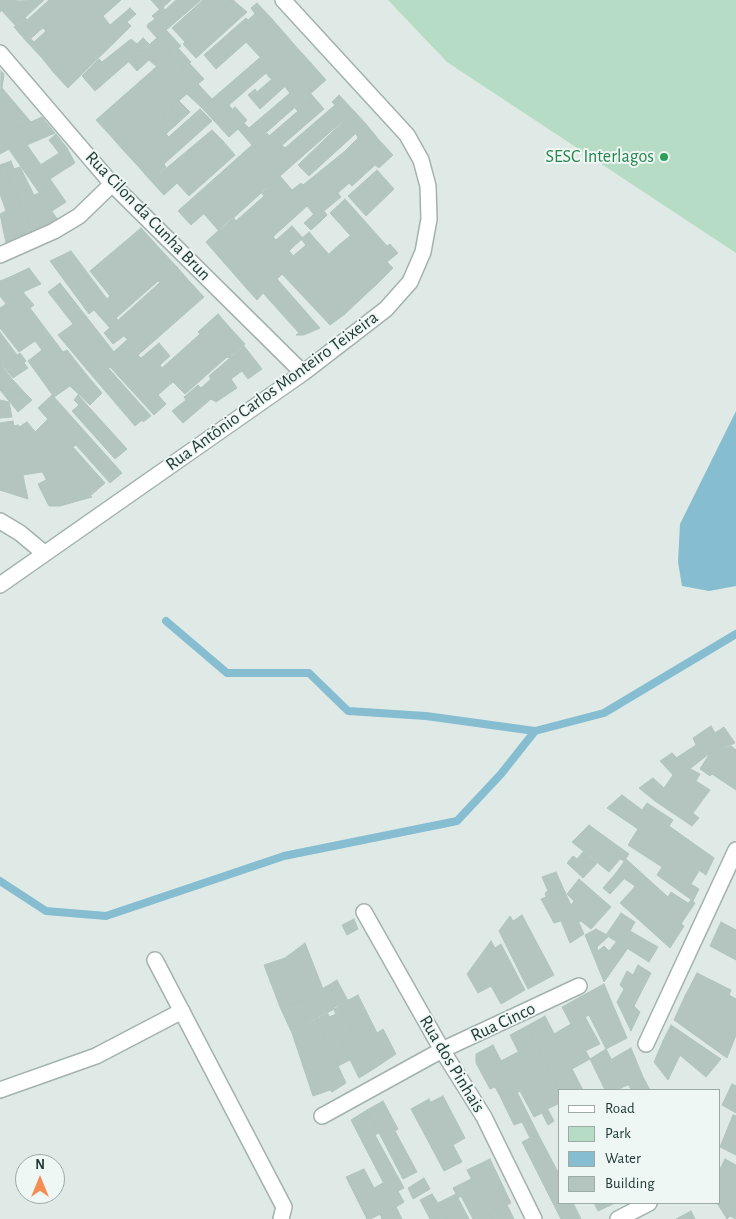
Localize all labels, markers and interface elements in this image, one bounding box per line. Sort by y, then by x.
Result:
place label: SESC Interlagos [545,146,654,168]
street label: Rua Cilon da Cunha Brun [81,147,215,285]
marker: SESC Interlagos [658,151,670,163]
street label: Rua Antônio Carlos Monteiro Teixeira [162,307,382,475]
street label: Rua Cinco [467,998,539,1046]
street label: Rua dos Pinhais [415,1011,489,1117]
legend [558,1089,721,1204]
text: Road [605,1101,635,1116]
text: Park [605,1126,631,1141]
text: Water [605,1151,641,1166]
north arrow [15,1154,65,1204]
text: N [35,1158,45,1172]
text: Building [605,1176,655,1191]

